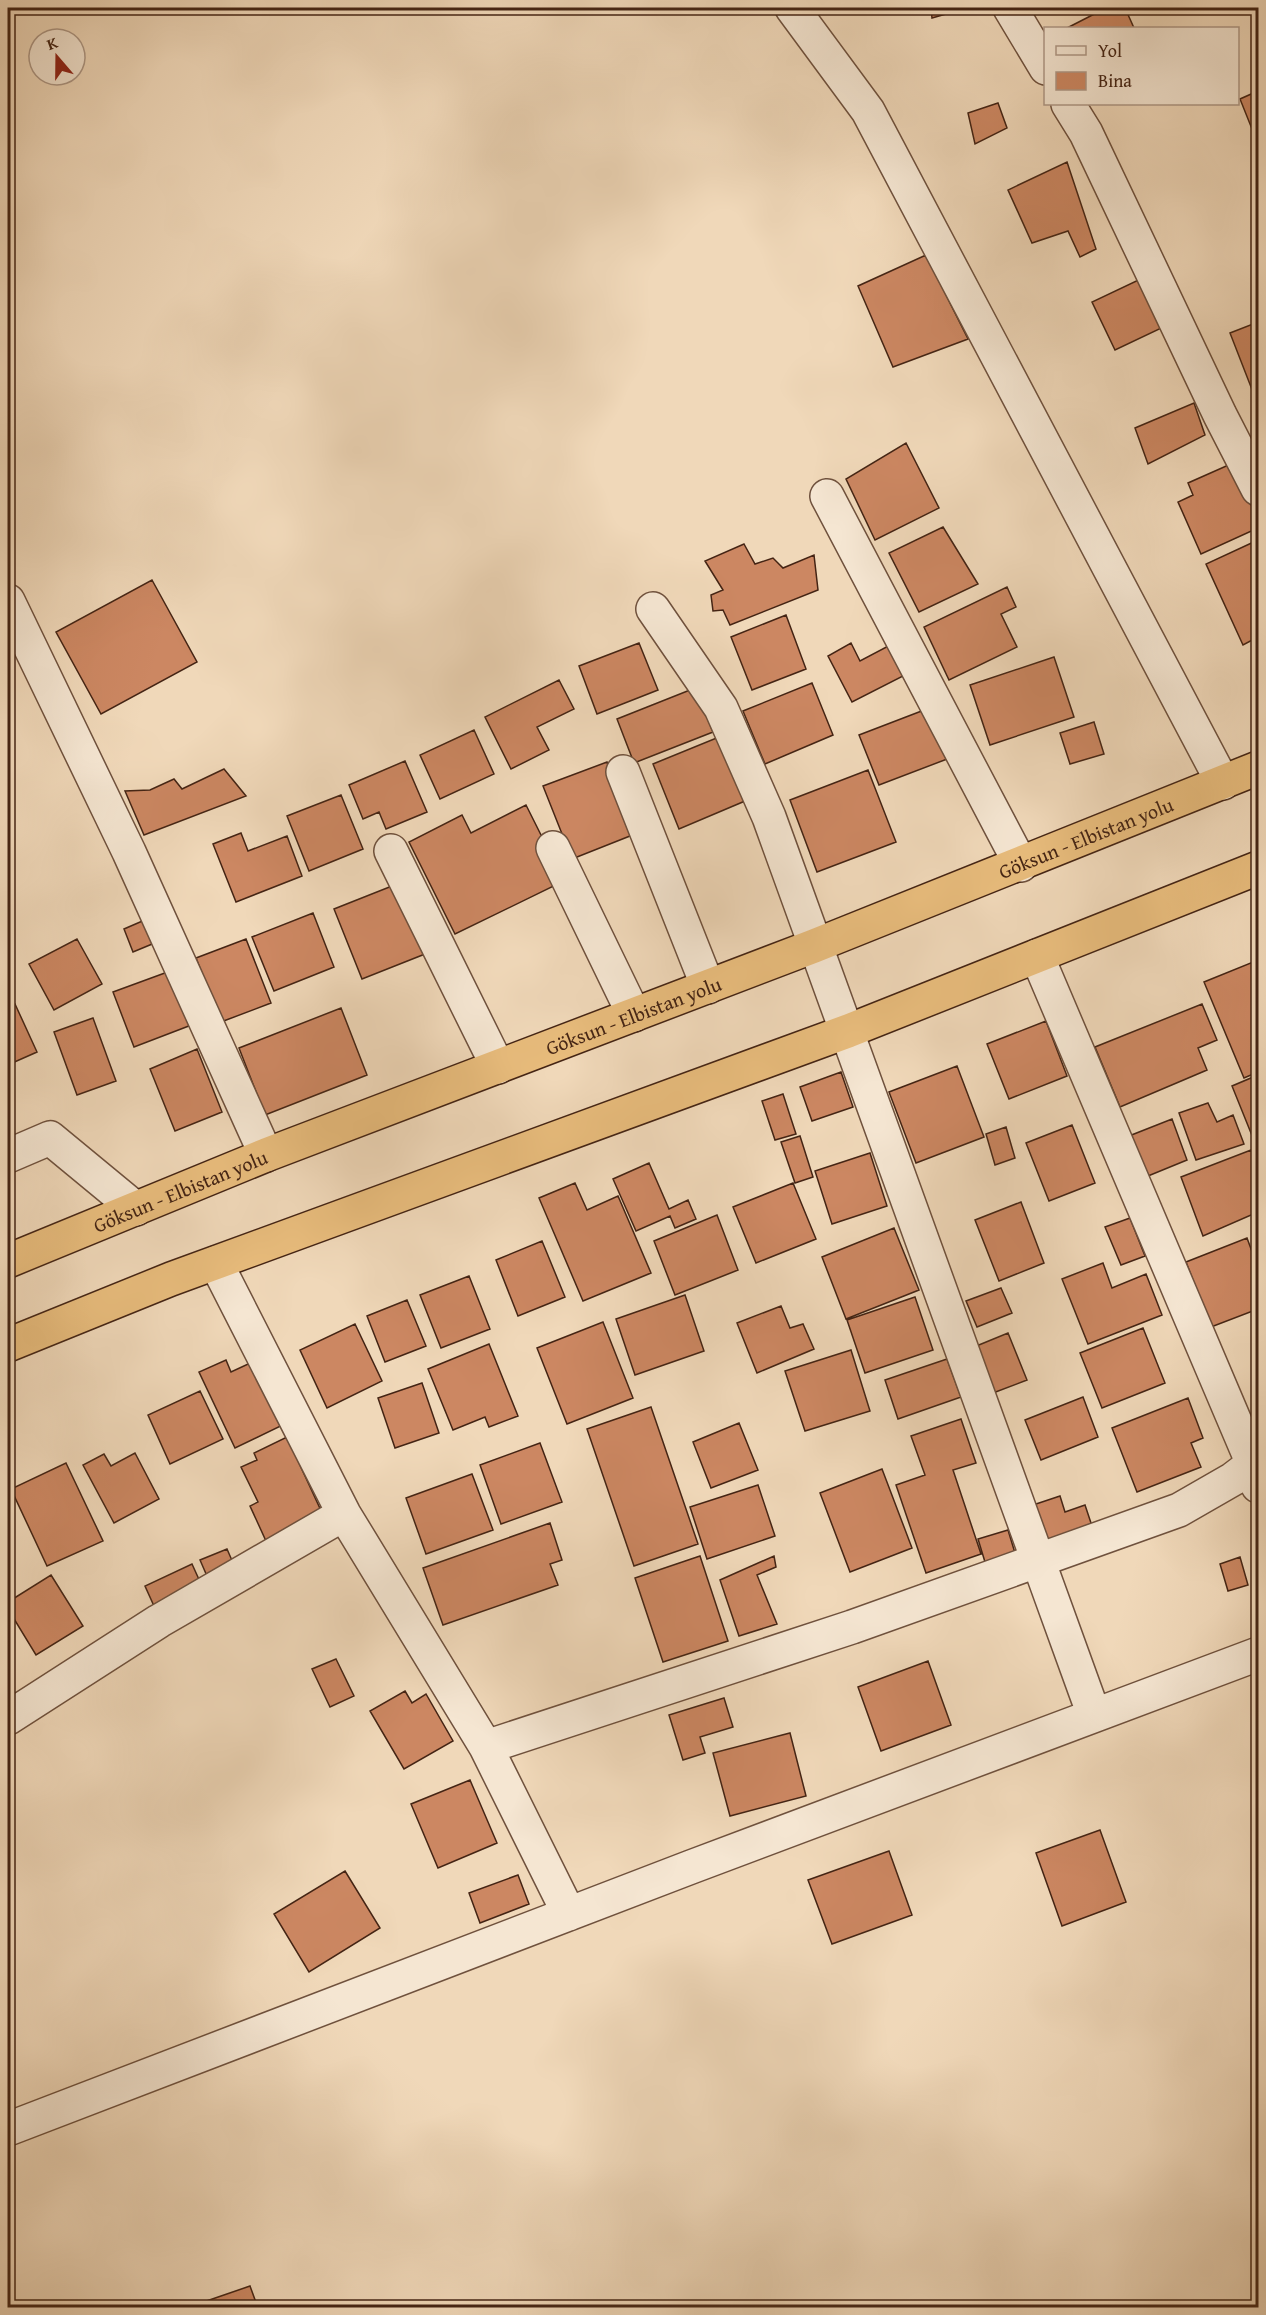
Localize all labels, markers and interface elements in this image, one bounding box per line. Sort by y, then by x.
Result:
north arrow [27,27,87,87]
legend [1044,27,1239,105]
text: K [43,30,62,56]
text: Yol [1098,37,1122,64]
text: Bina [1098,67,1132,94]
street label: Göksun - Elbistan yolu [994,789,1177,885]
street label: Göksun - Elbistan yolu [541,968,725,1062]
street label: Göksun - Elbistan yolu [89,1142,272,1239]

